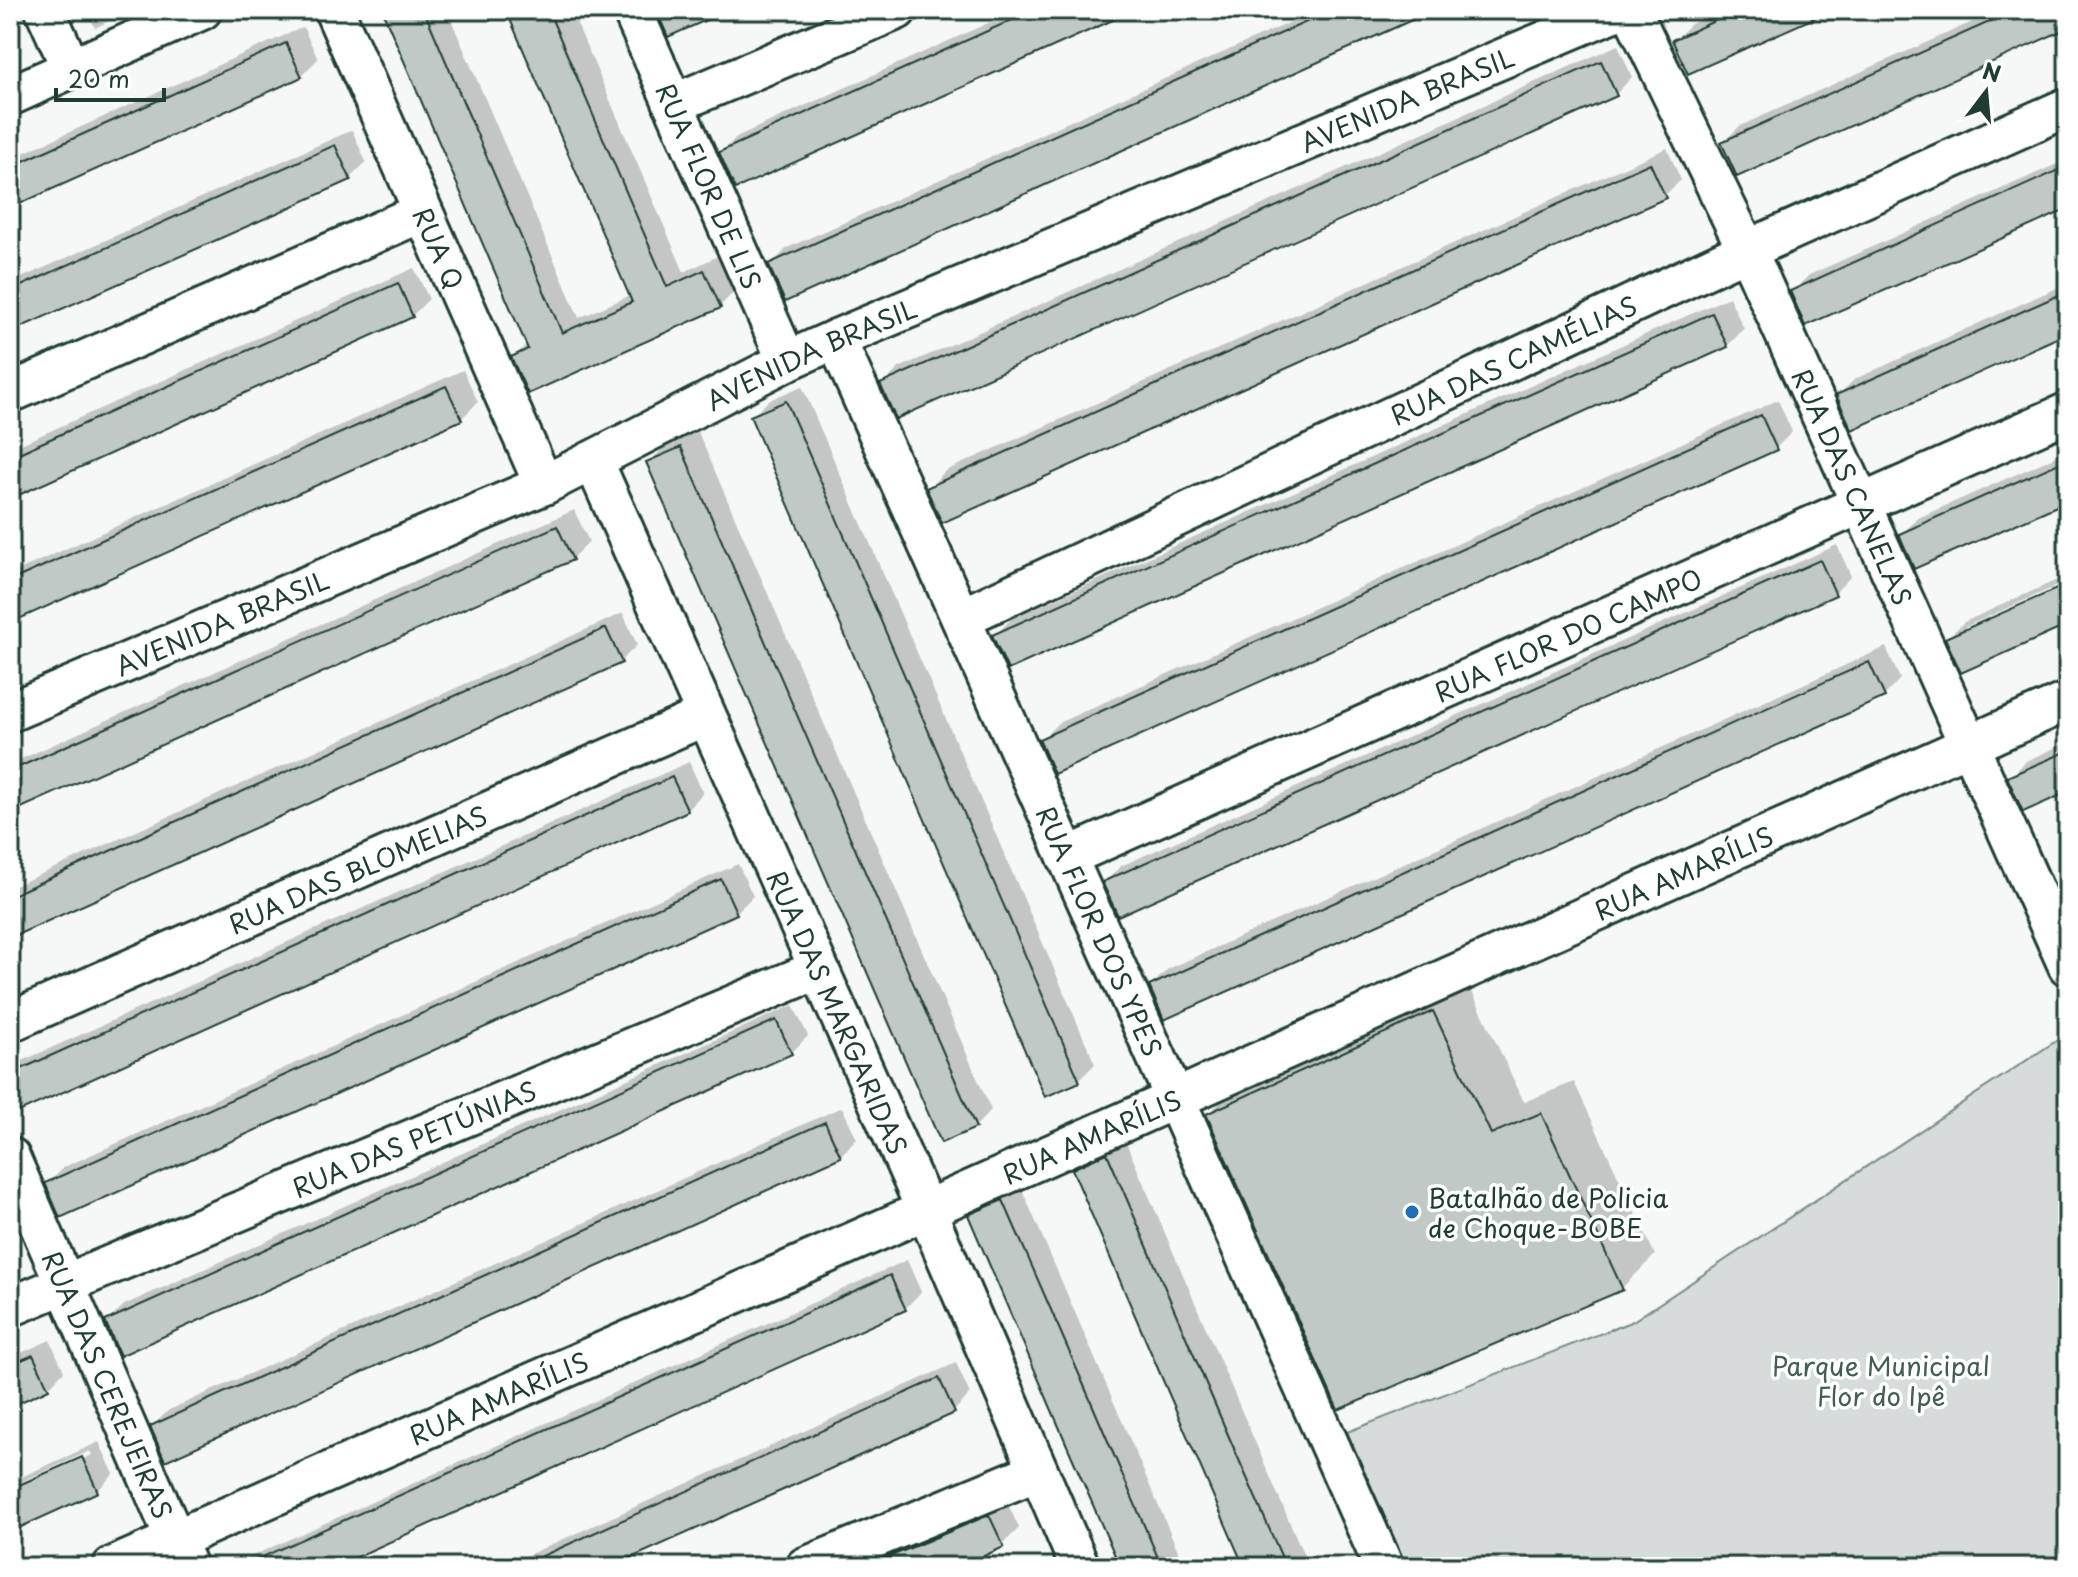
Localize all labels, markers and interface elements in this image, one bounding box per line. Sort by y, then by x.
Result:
street label: AVENIDA BRASIL [1294,37,1520,161]
scale bar [56,52,164,102]
north arrow [1946,52,2026,132]
text: N [1979,53,2005,90]
text: 20 m [68,60,130,96]
street label: RUA FLOR DE LIS [647,76,772,295]
street label: RUA Q [404,201,474,295]
street label: RUA DAS CAMÉLIAS [1383,285,1644,434]
street label: AVENIDA BRASIL [699,288,922,419]
street label: RUA DAS CANELAS [1783,362,1923,611]
street label: RUA FLOR DO CAMPO [1428,558,1708,711]
street label: AVENIDA BRASIL [109,559,334,685]
street label: RUA DAS BLOMELIAS [222,795,494,943]
street label: RUA FLOR DOS YPES [1027,799,1173,1062]
street label: RUA AMARÍLIS [1588,815,1779,929]
street label: RUA DAS MARGARIDAS [758,864,918,1160]
street label: RUA DAS PETÚNIAS [286,1070,543,1207]
street label: RUA AMARÍLIS [996,1079,1187,1193]
place label: Batalhão de Policia de Choque-BOBE [1428,1178,1668,1247]
marker: Batalhão de Policia de Choque-BOBE [1403,1203,1421,1221]
street label: RUA DAS CEREJEIRAS [33,1244,183,1525]
street label: RUA AMARÍLIS [403,1341,594,1454]
park label: Parque Municipal Flor do Ipê [1772,1346,1990,1415]

